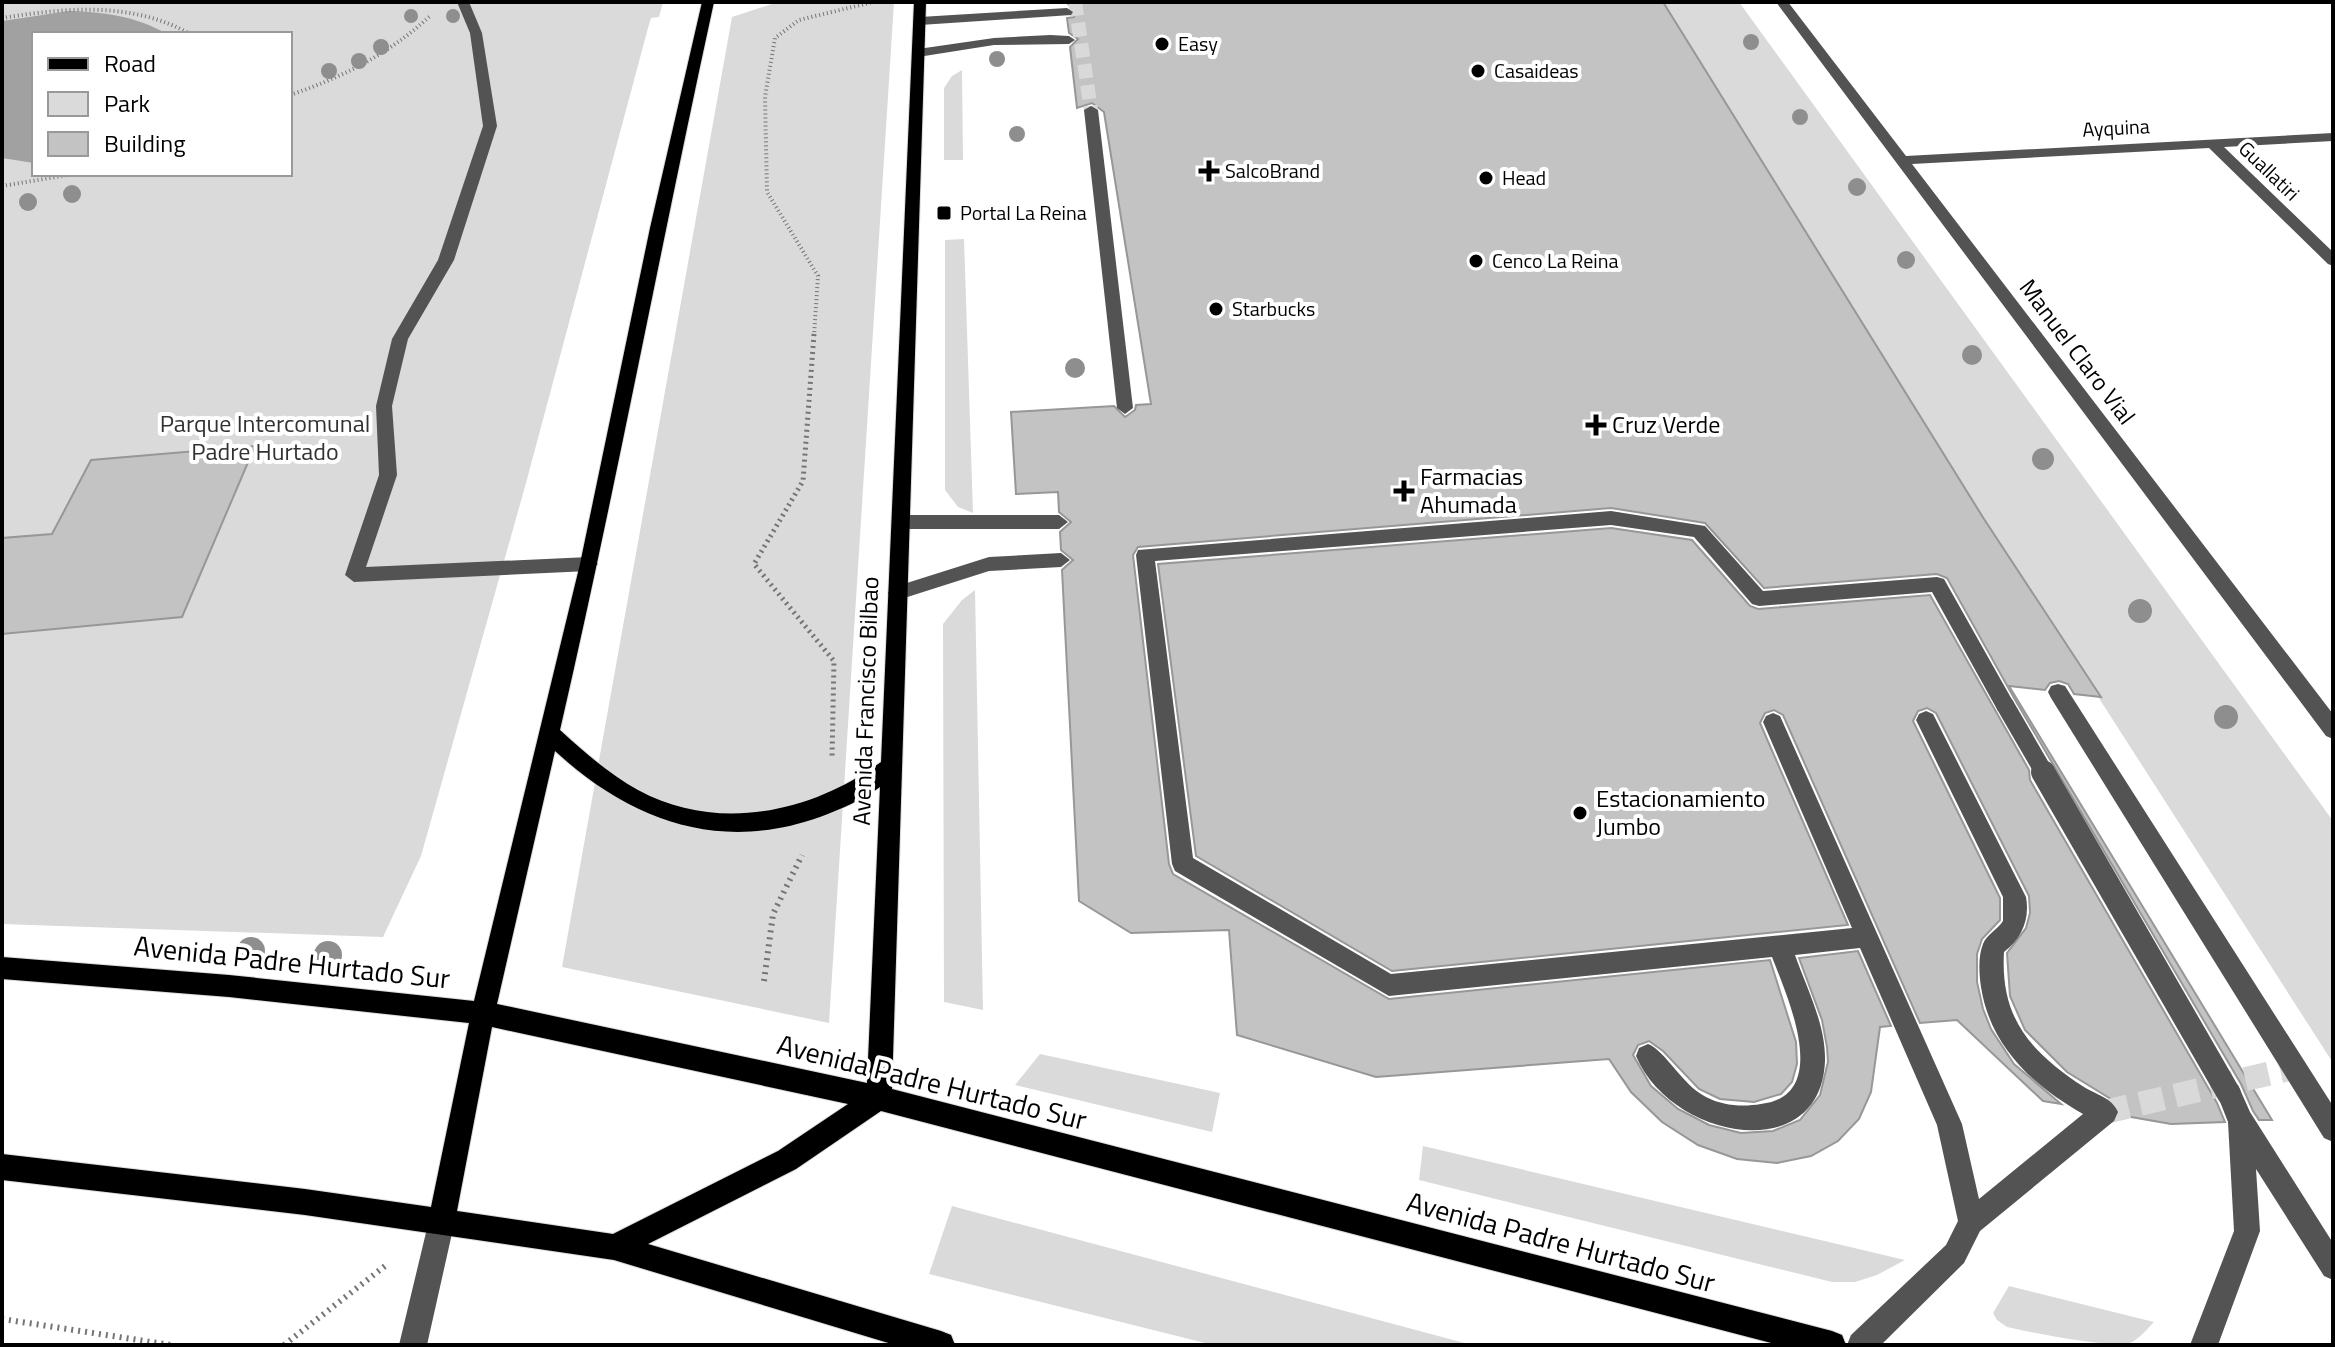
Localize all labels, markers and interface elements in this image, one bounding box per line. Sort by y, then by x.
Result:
place label: Easy [1178,28,1218,59]
legend [32,32,292,176]
marker: Easy [1153,35,1171,53]
text: Road [104,45,156,81]
place label: Casaideas [1494,55,1579,86]
marker: Casaideas [1469,62,1487,80]
text: Park [104,85,150,121]
street label: Ayquina [2082,110,2150,145]
text: Building [104,125,186,161]
street label: Guallatiri [2232,133,2307,208]
place label: SalcoBrand [1225,155,1320,186]
marker: SalcoBrand [1200,162,1218,180]
place label: Head [1502,162,1546,193]
marker: Head [1477,169,1495,187]
place label: Portal La Reina [960,197,1087,228]
marker: Portal La Reina [935,204,953,222]
place label: Cenco La Reina [1492,245,1618,276]
marker: Cenco La Reina [1467,252,1485,270]
street label: Manuel Claro Vial [2011,271,2145,432]
place label: Starbucks [1232,293,1315,324]
marker: Starbucks [1207,300,1225,318]
park label: Parque Intercomunal Padre Hurtado [160,405,370,469]
place label: Cruz Verde [1612,406,1720,442]
marker: Cruz Verde [1587,416,1605,434]
place label: Farmacias Ahumada [1420,458,1523,522]
marker: Farmacias Ahumada [1395,482,1413,500]
street label: Avenida Francisco Bilbao [843,576,887,826]
place label: Estacionamiento Jumbo [1596,780,1766,844]
marker: Estacionamiento Jumbo [1571,804,1589,822]
street label: Avenida Padre Hurtado Sur [132,924,452,1000]
street label: Avenida Padre Hurtado Sur [773,1022,1092,1141]
street label: Avenida Padre Hurtado Sur [1402,1180,1720,1303]

